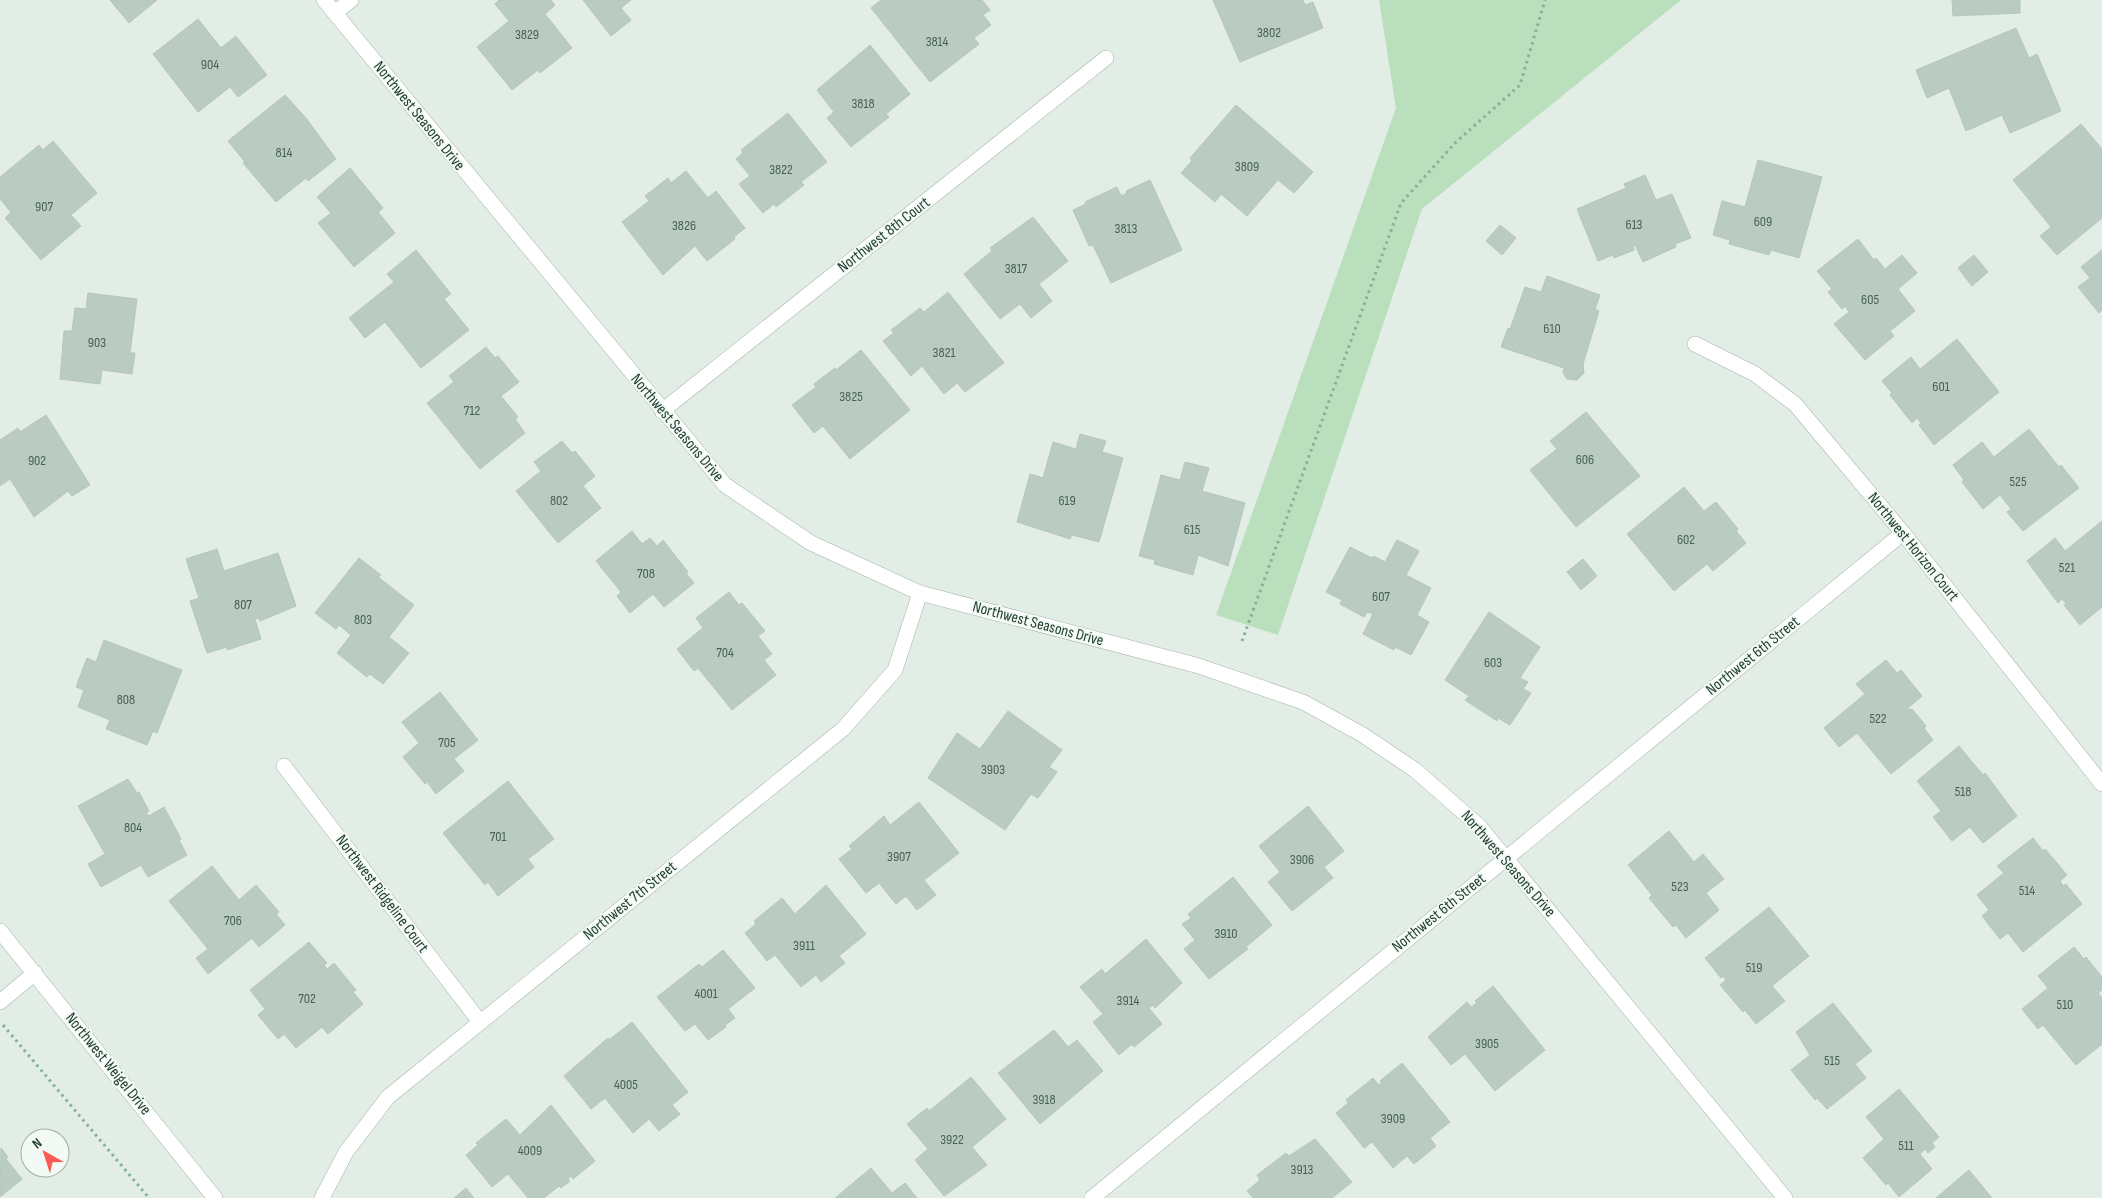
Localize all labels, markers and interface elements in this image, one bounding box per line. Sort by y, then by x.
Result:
house number: 3802 [1257,24,1281,41]
house number: 3829 [515,26,539,43]
house number: 3814 [926,33,949,50]
house number: 904 [201,56,219,73]
street label: Northwest Seasons Drive [369,58,469,174]
house number: 3818 [851,95,875,112]
house number: 814 [276,144,293,161]
house number: 3809 [1235,158,1259,175]
house number: 3822 [769,161,793,178]
street label: Northwest 8th Court [834,193,934,277]
house number: 907 [35,198,53,215]
house number: 609 [1754,213,1772,230]
house number: 613 [1626,216,1643,233]
house number: 3826 [672,217,696,234]
house number: 3813 [1115,220,1138,237]
house number: 3817 [1005,260,1028,277]
house number: 605 [1861,291,1879,308]
house number: 610 [1543,320,1561,337]
house number: 903 [88,334,106,351]
house number: 3821 [933,344,956,361]
street label: Northwest Seasons Drive [626,370,728,486]
house number: 601 [1932,378,1950,395]
house number: 3825 [839,388,863,405]
house number: 712 [464,402,480,419]
house number: 606 [1576,451,1594,468]
house number: 902 [28,452,46,469]
house number: 525 [2010,473,2027,490]
street label: Northwest Horizon Court [1863,489,1963,605]
house number: 802 [550,492,568,509]
house number: 619 [1058,492,1076,509]
house number: 615 [1184,521,1201,538]
house number: 602 [1677,531,1695,548]
house number: 521 [2059,559,2075,576]
house number: 708 [637,565,655,582]
house number: 607 [1372,588,1390,605]
house number: 807 [234,596,252,613]
street label: Northwest Seasons Drive [970,597,1106,651]
house number: 803 [354,611,372,628]
street label: Northwest 6th Street [1702,612,1804,700]
house number: 704 [716,644,734,661]
house number: 603 [1484,654,1502,671]
house number: 808 [117,691,135,708]
house number: 522 [1869,710,1887,727]
house number: 705 [438,734,456,751]
house number: 3903 [981,761,1005,778]
house number: 518 [1955,783,1971,800]
street label: Northwest Seasons Drive [1457,807,1559,921]
house number: 804 [124,819,142,836]
house number: 701 [490,828,506,845]
street label: Northwest Ridgeline Court [332,831,432,957]
house number: 3907 [887,848,911,865]
house number: 3906 [1290,851,1314,868]
street label: Northwest 7th Street [580,858,681,944]
street label: Northwest 6th Street [1388,869,1490,957]
house number: 523 [1671,878,1689,895]
house number: 514 [2019,882,2035,899]
house number: 706 [224,912,242,929]
house number: 3910 [1214,925,1238,942]
house number: 3911 [793,937,815,954]
house number: 519 [1746,959,1762,976]
house number: 4001 [694,985,718,1002]
house number: 702 [298,990,316,1007]
house number: 3914 [1117,992,1140,1009]
house number: 510 [2057,996,2073,1013]
street label: Northwest Weigel Drive [61,1009,155,1119]
house number: 3905 [1475,1035,1499,1052]
house number: 515 [1824,1052,1840,1069]
house number: 4005 [614,1076,638,1093]
house number: 3918 [1032,1091,1056,1108]
house number: 3909 [1381,1110,1405,1127]
north arrow [20,1128,70,1178]
house number: 3922 [940,1131,964,1148]
text: N [29,1134,45,1152]
house number: 511 [1898,1137,1914,1154]
house number: 4009 [518,1142,542,1159]
house number: 3913 [1291,1161,1314,1178]

